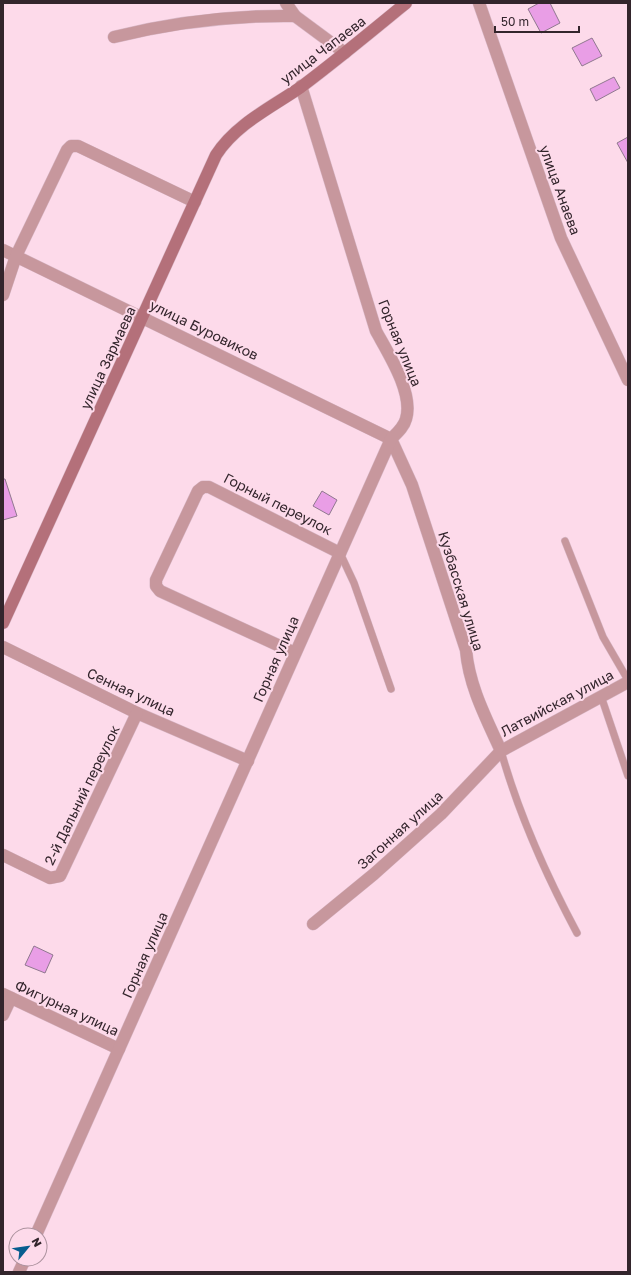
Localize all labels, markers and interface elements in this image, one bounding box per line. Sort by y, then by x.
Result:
scale bar [495,8,579,34]
street label: улица Чапаева [277,12,369,87]
text: 50 m [501,14,529,29]
street label: улица Анаева [536,143,585,237]
street label: улица Буровиков [147,296,261,363]
street label: Горная улица [375,297,426,389]
street label: улица Зармаева [76,303,139,412]
street label: Горный переулок [221,469,335,538]
street label: Кузбасская улица [435,529,488,653]
street label: Горная улица [249,613,302,704]
street label: Сенная улица [85,664,178,719]
street label: Латвийская улица [497,666,616,740]
street label: 2-й Дальний переулок [40,722,123,867]
street label: Загонная улица [353,787,446,872]
street label: Горная улица [118,909,171,1000]
street label: Фигурная улица [13,976,122,1039]
north arrow [8,1227,48,1267]
text: N [29,1235,45,1249]

